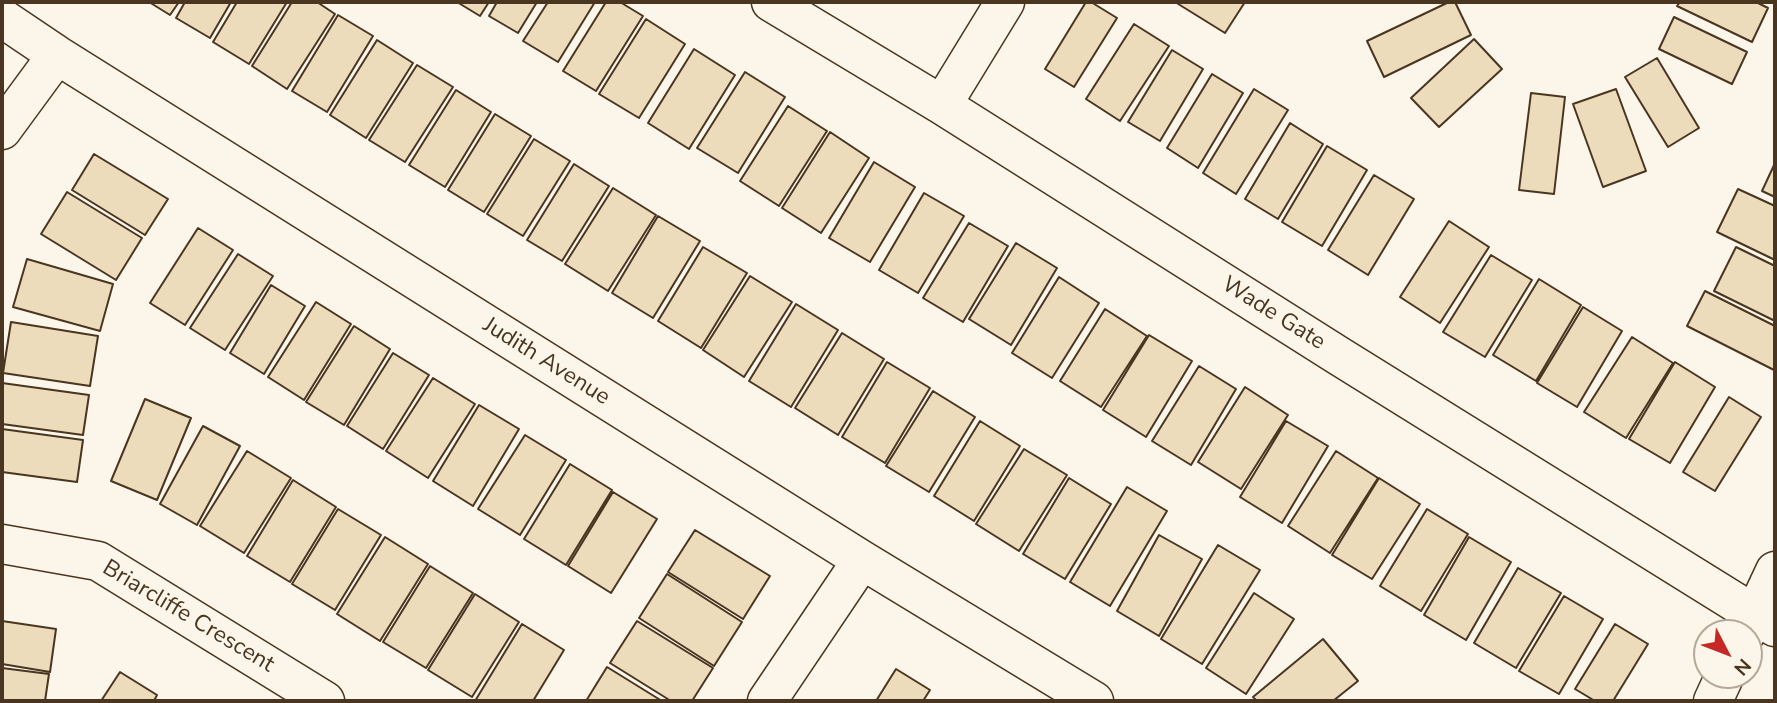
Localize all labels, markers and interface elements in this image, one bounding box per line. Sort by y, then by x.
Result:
street label: Wade Gate [1216,271,1330,357]
street label: Judith Avenue [477,312,615,412]
street label: Briarcliffe Crescent [97,555,279,679]
north arrow [1693,619,1763,689]
text: N [1728,653,1757,681]

